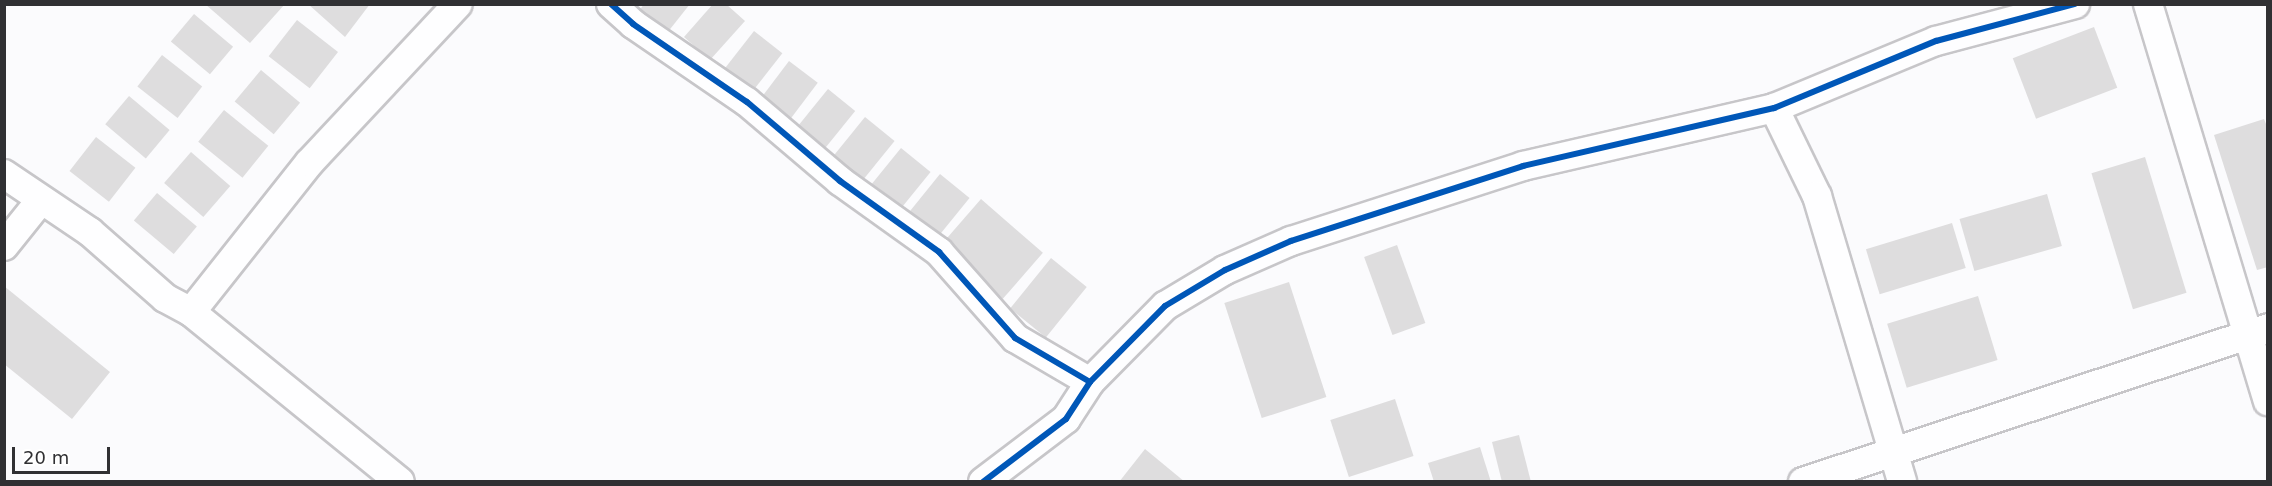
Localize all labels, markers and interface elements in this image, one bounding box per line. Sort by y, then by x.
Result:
scale bar [15,435,112,473]
text: 20 m [23,447,69,468]

